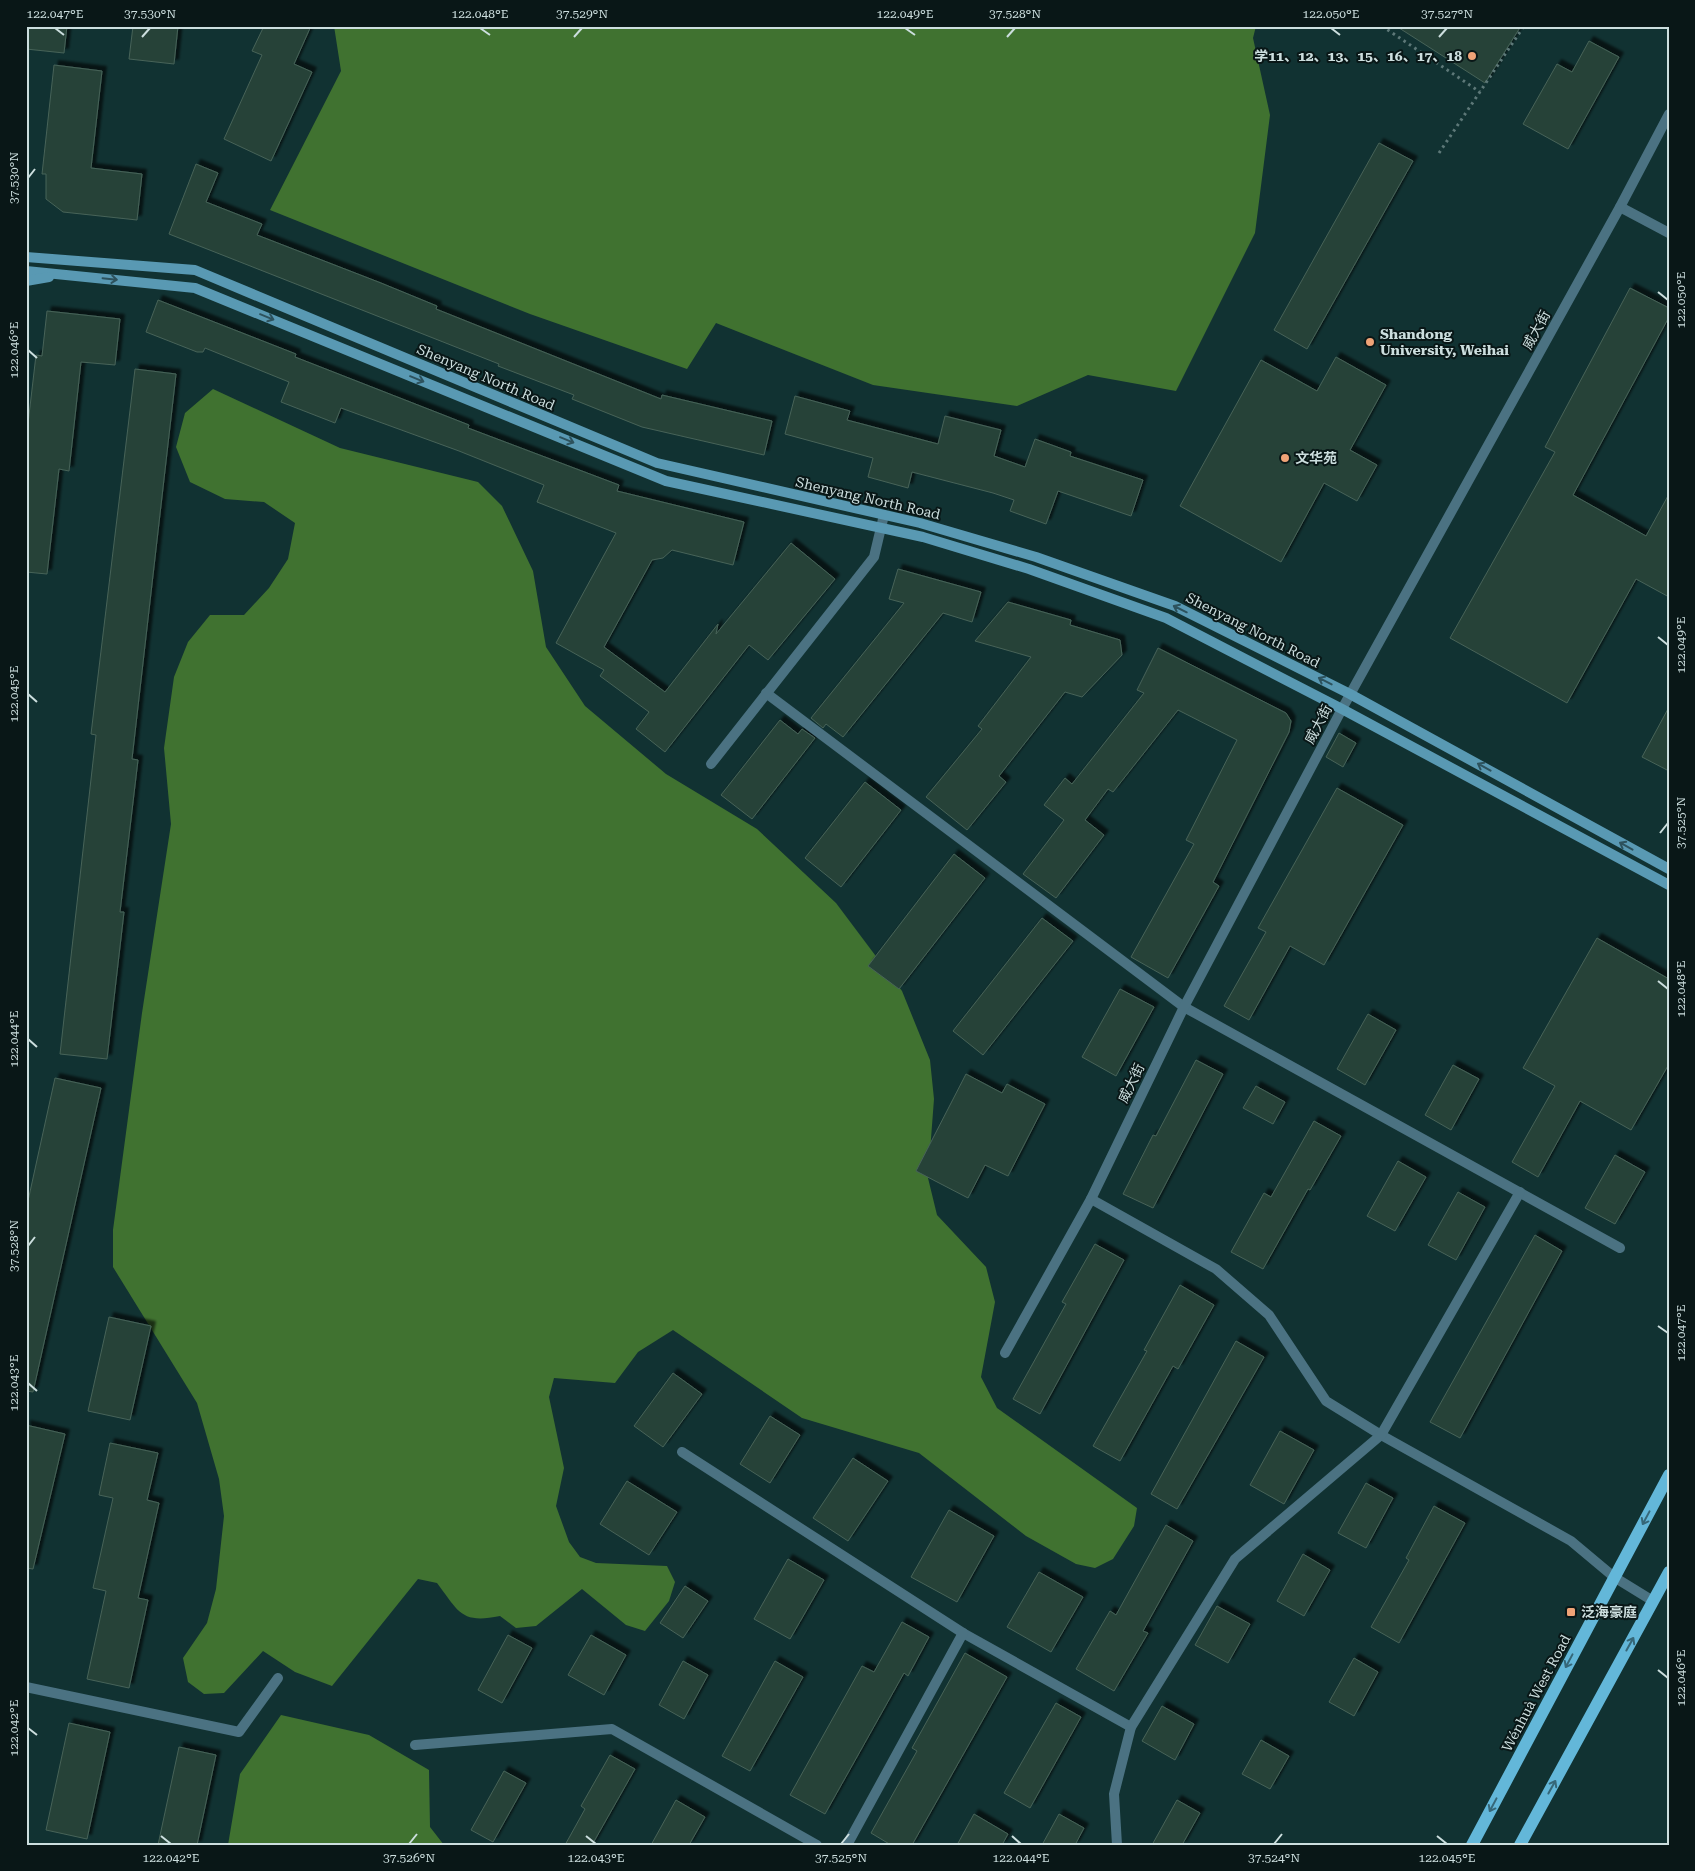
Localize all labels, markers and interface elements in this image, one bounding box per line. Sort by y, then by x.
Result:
text: 122.047°E [27,7,83,21]
text: 37.530°N [124,7,176,21]
text: 122.048°E [452,7,508,21]
text: 37.529°N [556,7,608,21]
text: 122.049°E [877,7,933,21]
text: 37.528°N [989,7,1041,21]
text: 122.050°E [1303,7,1359,21]
text: 37.527°N [1421,7,1473,21]
place label: 学11、12、13、15、16、17、18 [1254,48,1462,64]
marker: 学11、12、13、15、16、17、18 [1466,50,1478,62]
text: 37.530°N [7,152,21,204]
text: 122.050°E [1674,272,1688,328]
one-way arrow [102,274,118,284]
street label: 威大街 [1519,308,1553,352]
one-way arrow [258,313,274,322]
text: 122.046°E [7,322,21,378]
place label: Shandong University, Weihai [1380,326,1509,358]
marker: Shandong University, Weihai [1364,336,1376,348]
street label: Shenyang North Road [415,341,557,413]
one-way arrow [409,374,424,384]
one-way arrow [559,436,574,446]
place label: 文华苑 [1295,450,1337,466]
marker: 文华苑 [1279,452,1291,464]
street label: Shenyang North Road [794,474,942,522]
street label: Shenyang North Road [1183,589,1323,671]
one-way arrow [1173,603,1188,613]
text: 122.049°E [1674,617,1688,673]
text: 122.045°E [7,666,21,722]
one-way arrow [1318,676,1333,686]
street label: 威大街 [1301,702,1335,746]
one-way arrow [1476,762,1491,772]
text: 37.525°N [1674,797,1688,849]
one-way arrow [1619,840,1634,850]
text: 122.048°E [1674,961,1688,1017]
text: 122.044°E [7,1011,21,1067]
street label: 威大街 [1115,1061,1147,1105]
text: 37.528°N [7,1220,21,1272]
text: 122.047°E [1674,1305,1688,1361]
text: 122.043°E [7,1355,21,1411]
one-way arrow [1641,1510,1650,1525]
place label: 泛海豪庭 [1581,1604,1637,1620]
marker: 泛海豪庭 [1565,1606,1577,1618]
street label: Wénhuà West Road [1498,1632,1574,1754]
one-way arrow [1625,1637,1635,1652]
text: 122.046°E [1674,1650,1688,1706]
one-way arrow [1564,1654,1574,1669]
text: 122.042°E [7,1700,21,1756]
one-way arrow [1547,1779,1557,1794]
one-way arrow [1488,1797,1497,1812]
text: 122.042°E [143,1851,199,1865]
text: 37.526°N [383,1851,435,1865]
text: 122.043°E [568,1851,624,1865]
text: 37.525°N [815,1851,867,1865]
text: 122.044°E [993,1851,1049,1865]
text: 37.524°N [1248,1851,1300,1865]
text: 122.045°E [1419,1851,1475,1865]

